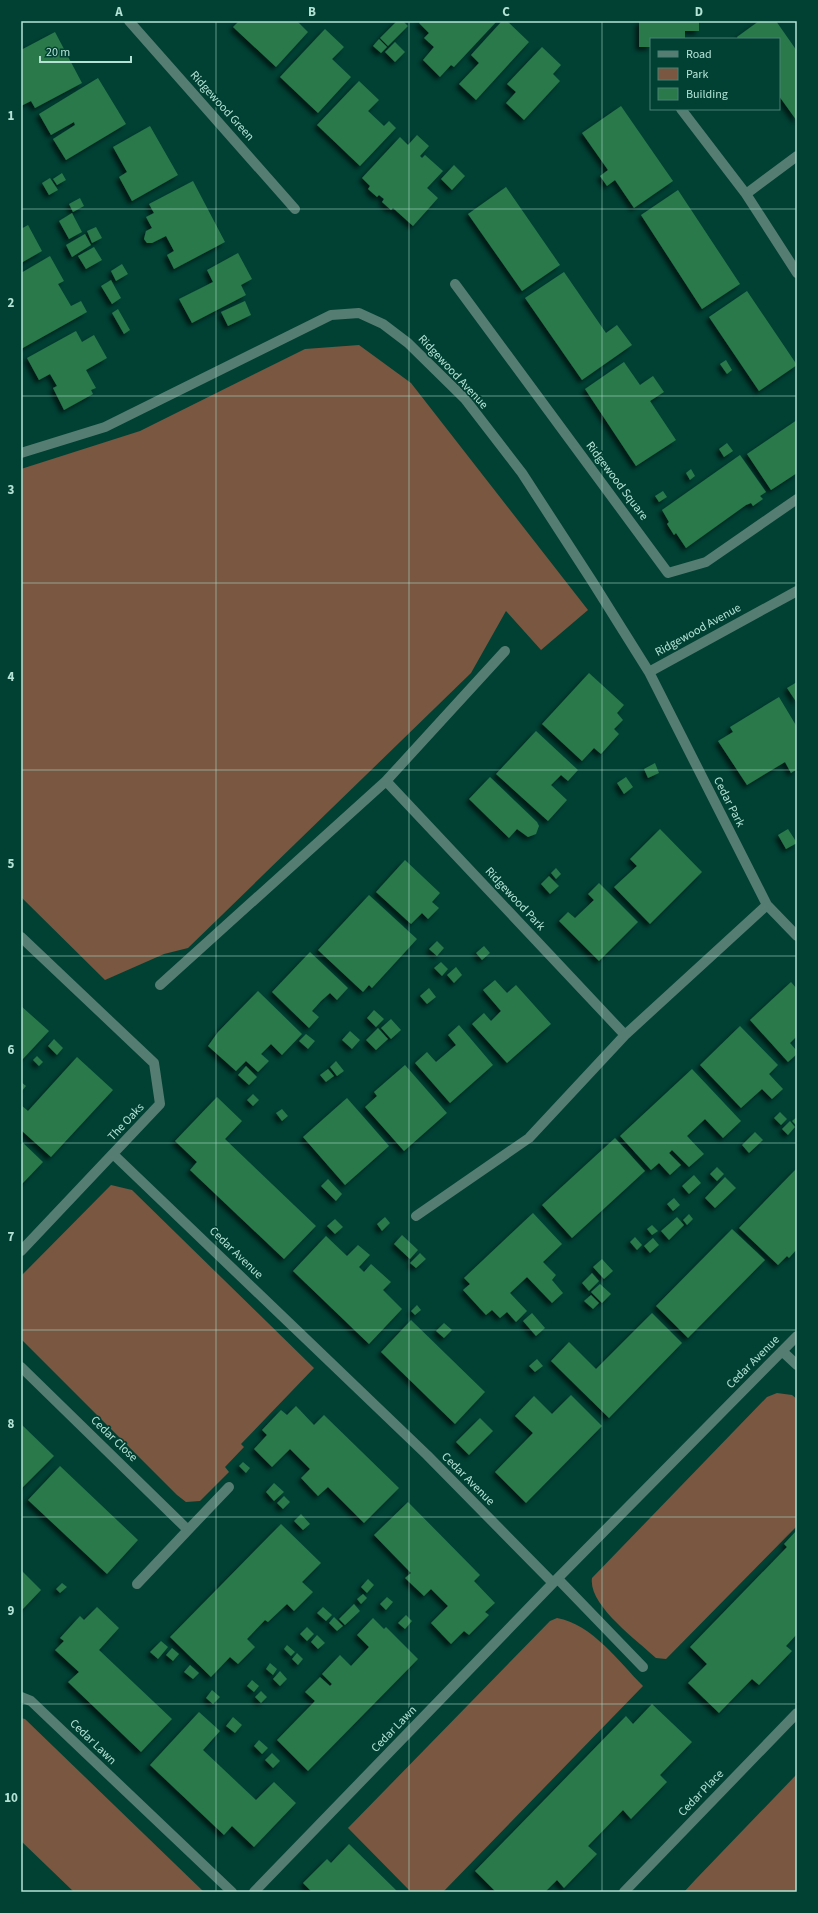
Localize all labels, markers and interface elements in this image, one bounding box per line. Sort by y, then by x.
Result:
text: A [114,3,123,21]
text: B [308,3,316,21]
text: C [502,3,510,21]
text: D [695,3,703,21]
scale bar [40,38,131,64]
legend [650,38,780,110]
text: 20 m [46,44,70,61]
text: Road [686,46,712,63]
text: Park [686,66,708,83]
street label: Ridgewood Green [186,67,258,145]
text: Building [686,86,728,103]
text: 1 [8,107,15,125]
text: 2 [8,294,15,312]
street label: Ridgewood Avenue [414,331,492,413]
street label: Ridgewood Square [582,438,652,524]
text: 3 [8,481,15,499]
street label: Ridgewood Avenue [652,599,744,661]
text: 4 [8,668,15,686]
street label: Cedar Park [709,774,749,830]
text: 5 [8,855,15,873]
street label: Ridgewood Park [481,863,549,935]
text: 6 [8,1041,15,1059]
street label: The Oaks [104,1099,148,1145]
street label: Cedar Avenue [205,1223,267,1283]
text: 7 [8,1228,15,1246]
street label: Cedar Avenue [723,1332,783,1392]
street label: Cedar Close [87,1412,141,1466]
text: 8 [8,1415,15,1433]
street label: Cedar Avenue [438,1449,498,1509]
text: 9 [8,1602,15,1620]
street label: Cedar Lawn [367,1702,421,1756]
street label: Cedar Lawn [66,1715,120,1769]
street label: Cedar Place [674,1766,728,1820]
text: 10 [4,1789,18,1807]

